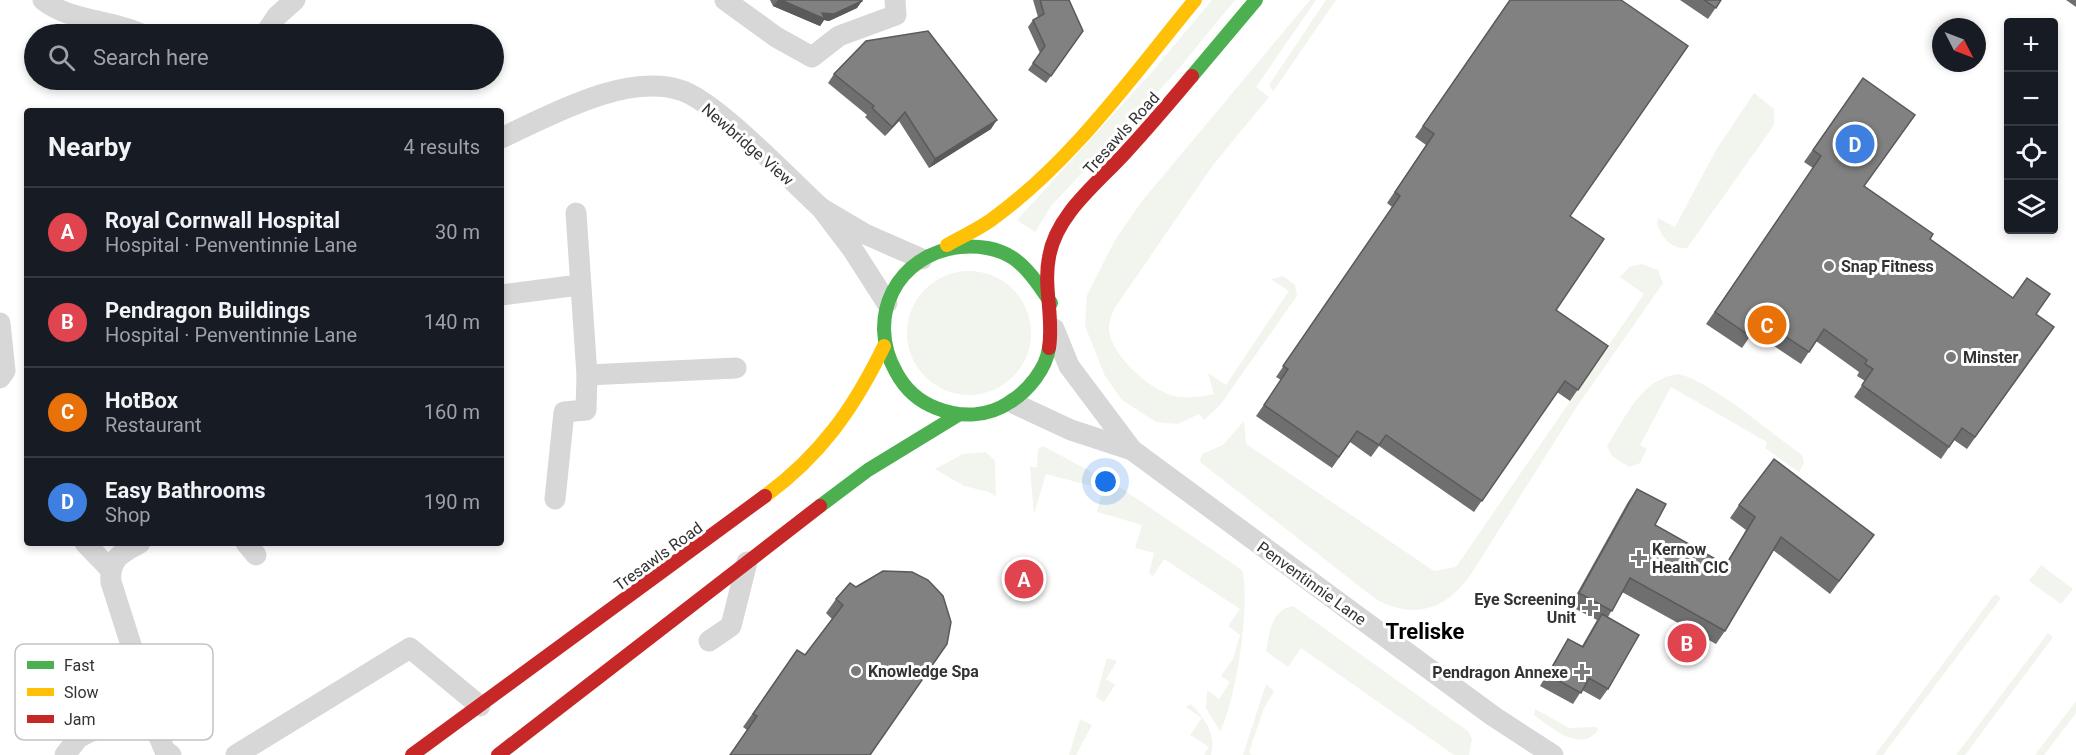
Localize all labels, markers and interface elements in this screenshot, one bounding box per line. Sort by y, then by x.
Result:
north arrow [1932,18,1986,72]
map controls [2004,18,2058,234]
button: + [2004,18,2058,72]
search box [24,24,504,90]
icon: search [45,41,78,74]
text: Search here [93,45,209,70]
button: − [2004,72,2058,126]
street label: Tresawls Road [1079,88,1163,179]
street label: Newbridge View [698,99,797,189]
pin: D [1836,122,1874,166]
button: locate [2004,126,2058,180]
text: Nearby [48,132,131,162]
text: 4 results [404,135,480,159]
button: layers [2004,180,2058,234]
text: Royal Cornwall Hospital [105,208,340,233]
text: A [61,220,74,244]
text: 30 m [435,220,480,244]
text: Hospital · Penventinnie Lane [105,233,357,257]
place label: Snap Fitness [1841,257,1934,276]
marker: Snap Fitness [1822,259,1836,273]
text: Pendragon Buildings [105,298,310,323]
pin: C [1748,302,1786,348]
text: B [61,310,74,334]
text: 140 m [424,310,480,334]
text: Hospital · Penventinnie Lane [105,323,357,347]
place label: Minster [1963,348,2018,367]
marker: Minster [1944,350,1958,364]
text: HotBox [105,388,178,413]
text: C [61,400,74,424]
text: 160 m [424,400,480,424]
text: Restaurant [105,413,202,437]
your location [1091,467,1120,496]
text: Easy Bathrooms [105,478,266,503]
text: D [61,490,74,514]
text: 190 m [424,490,480,514]
text: Shop [105,503,151,527]
street label: Tresawls Road [610,518,706,595]
street label: Penventinnie Lane [1254,537,1370,629]
place label: Kernow Health CIC [1652,540,1729,577]
marker: Kernow Health CIC [1630,549,1648,567]
pin: A [1004,556,1044,602]
place label: Eye Screening Unit [1474,590,1577,627]
marker: Eye Screening Unit [1581,599,1599,617]
district label: Treliske [1386,619,1465,644]
pin: B [1668,620,1706,666]
legend [15,644,213,740]
text: Fast [64,656,95,675]
place label: Knowledge Spa [868,662,979,681]
place label: Pendragon Annexe [1432,663,1568,682]
marker: Pendragon Annexe [1573,663,1591,681]
marker: Knowledge Spa [849,664,863,678]
text: Slow [64,683,99,702]
text: Jam [64,710,96,729]

